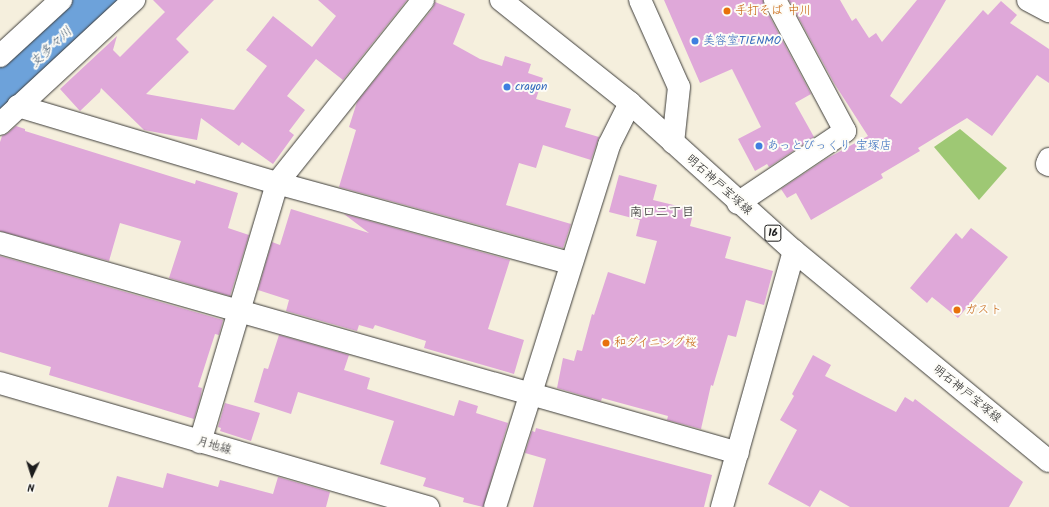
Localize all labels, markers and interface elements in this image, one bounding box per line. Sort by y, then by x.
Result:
place label: 手打そば 中川 [735,4,812,18]
marker: 手打そば 中川 [722,6,732,16]
water label: 支多々川 [28,25,76,71]
place label: 美容室TIENMO [703,34,781,48]
marker: 美容室TIENMO [690,36,700,46]
place label: crayon [515,80,547,94]
marker: crayon [502,82,512,92]
place label: あっとびっくり 宝塚店 [767,139,892,153]
marker: あっとびっくり 宝塚店 [754,141,764,151]
street label: 明石神戸宝塚線 [683,152,755,218]
district label: 南口二丁目 [630,205,694,221]
road number: 16 [764,224,782,242]
place label: ガスト [965,303,1001,317]
marker: ガスト [952,305,962,315]
place label: 和ダイニング桜 [614,336,698,350]
marker: 和ダイニング桜 [601,338,611,348]
street label: 明石神戸宝塚線 [930,362,1004,426]
street label: 月地線 [195,434,233,458]
north arrow [12,455,52,495]
text: N [27,478,35,496]

